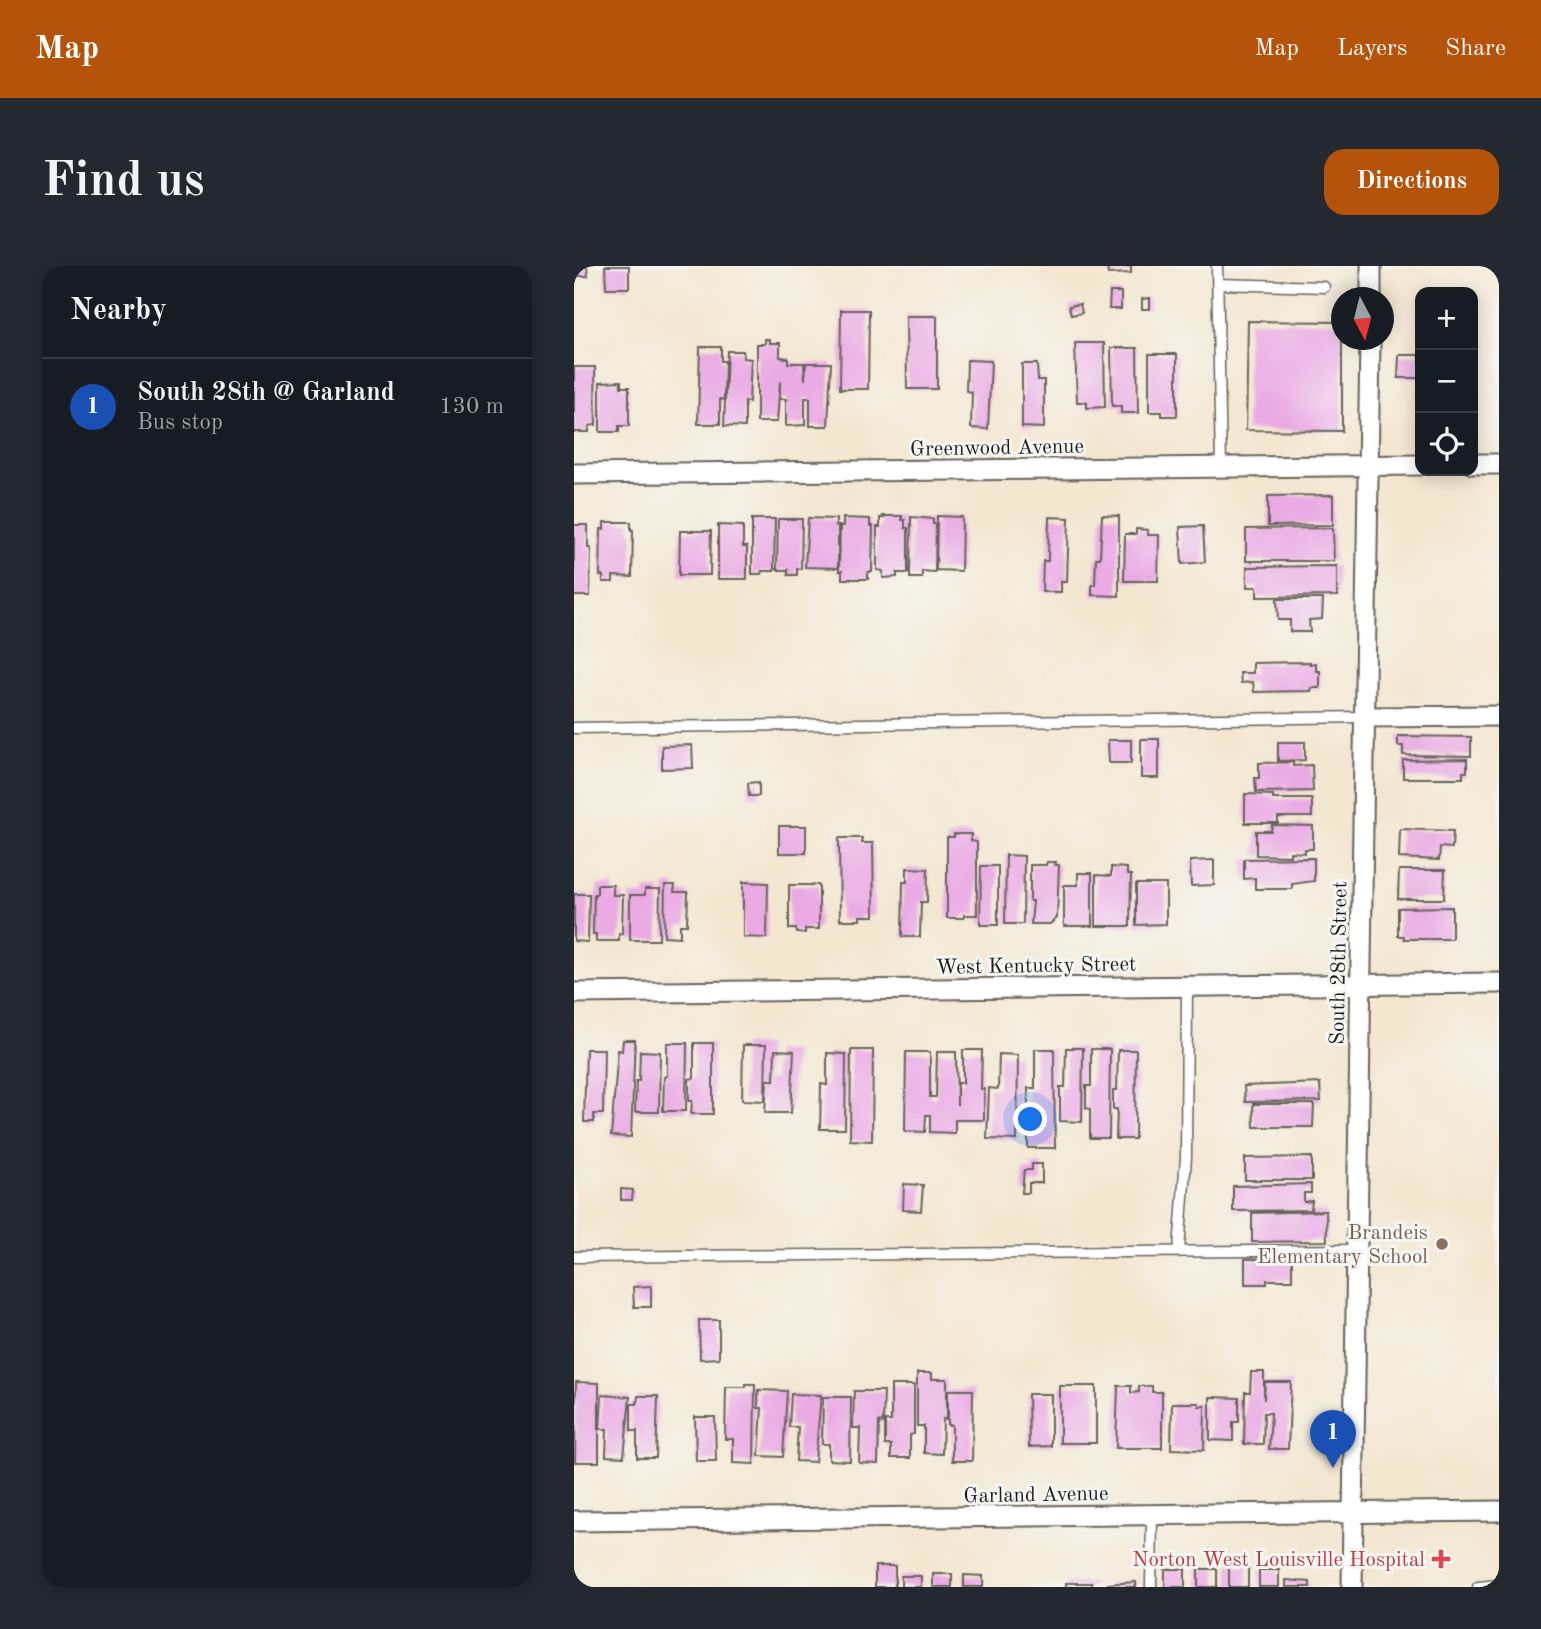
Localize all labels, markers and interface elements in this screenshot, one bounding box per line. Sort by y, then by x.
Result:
text: Map [35,33,99,66]
text: Map [1255,37,1299,61]
text: Layers [1337,37,1407,61]
text: Share [1445,37,1506,61]
button: Directions [1324,149,1499,215]
text: Find us [42,158,205,207]
north arrow [1331,287,1394,350]
map controls [1415,287,1478,476]
button: + [1415,287,1478,350]
text: Nearby [70,296,167,326]
button: − [1415,350,1478,413]
text: South 28th @ Garland [137,380,395,406]
text: 1 [86,395,100,418]
text: 130 m [439,395,504,418]
text: Bus stop [137,411,223,434]
button: locate [1415,413,1478,476]
street label: Greenwood Avenue [910,436,1084,461]
street label: South 28th Street [1328,881,1351,1045]
street label: West Kentucky Street [936,954,1136,979]
your location [1013,1102,1047,1136]
place label: Brandeis Elementary School [1257,1223,1428,1268]
marker: Brandeis Elementary School [1434,1236,1450,1252]
pin: 1 [1310,1410,1356,1468]
street label: Garland Avenue [963,1484,1109,1507]
marker: Norton West Louisville Hospital [1431,1549,1451,1569]
place label: Norton West Louisville Hospital [1132,1550,1425,1571]

